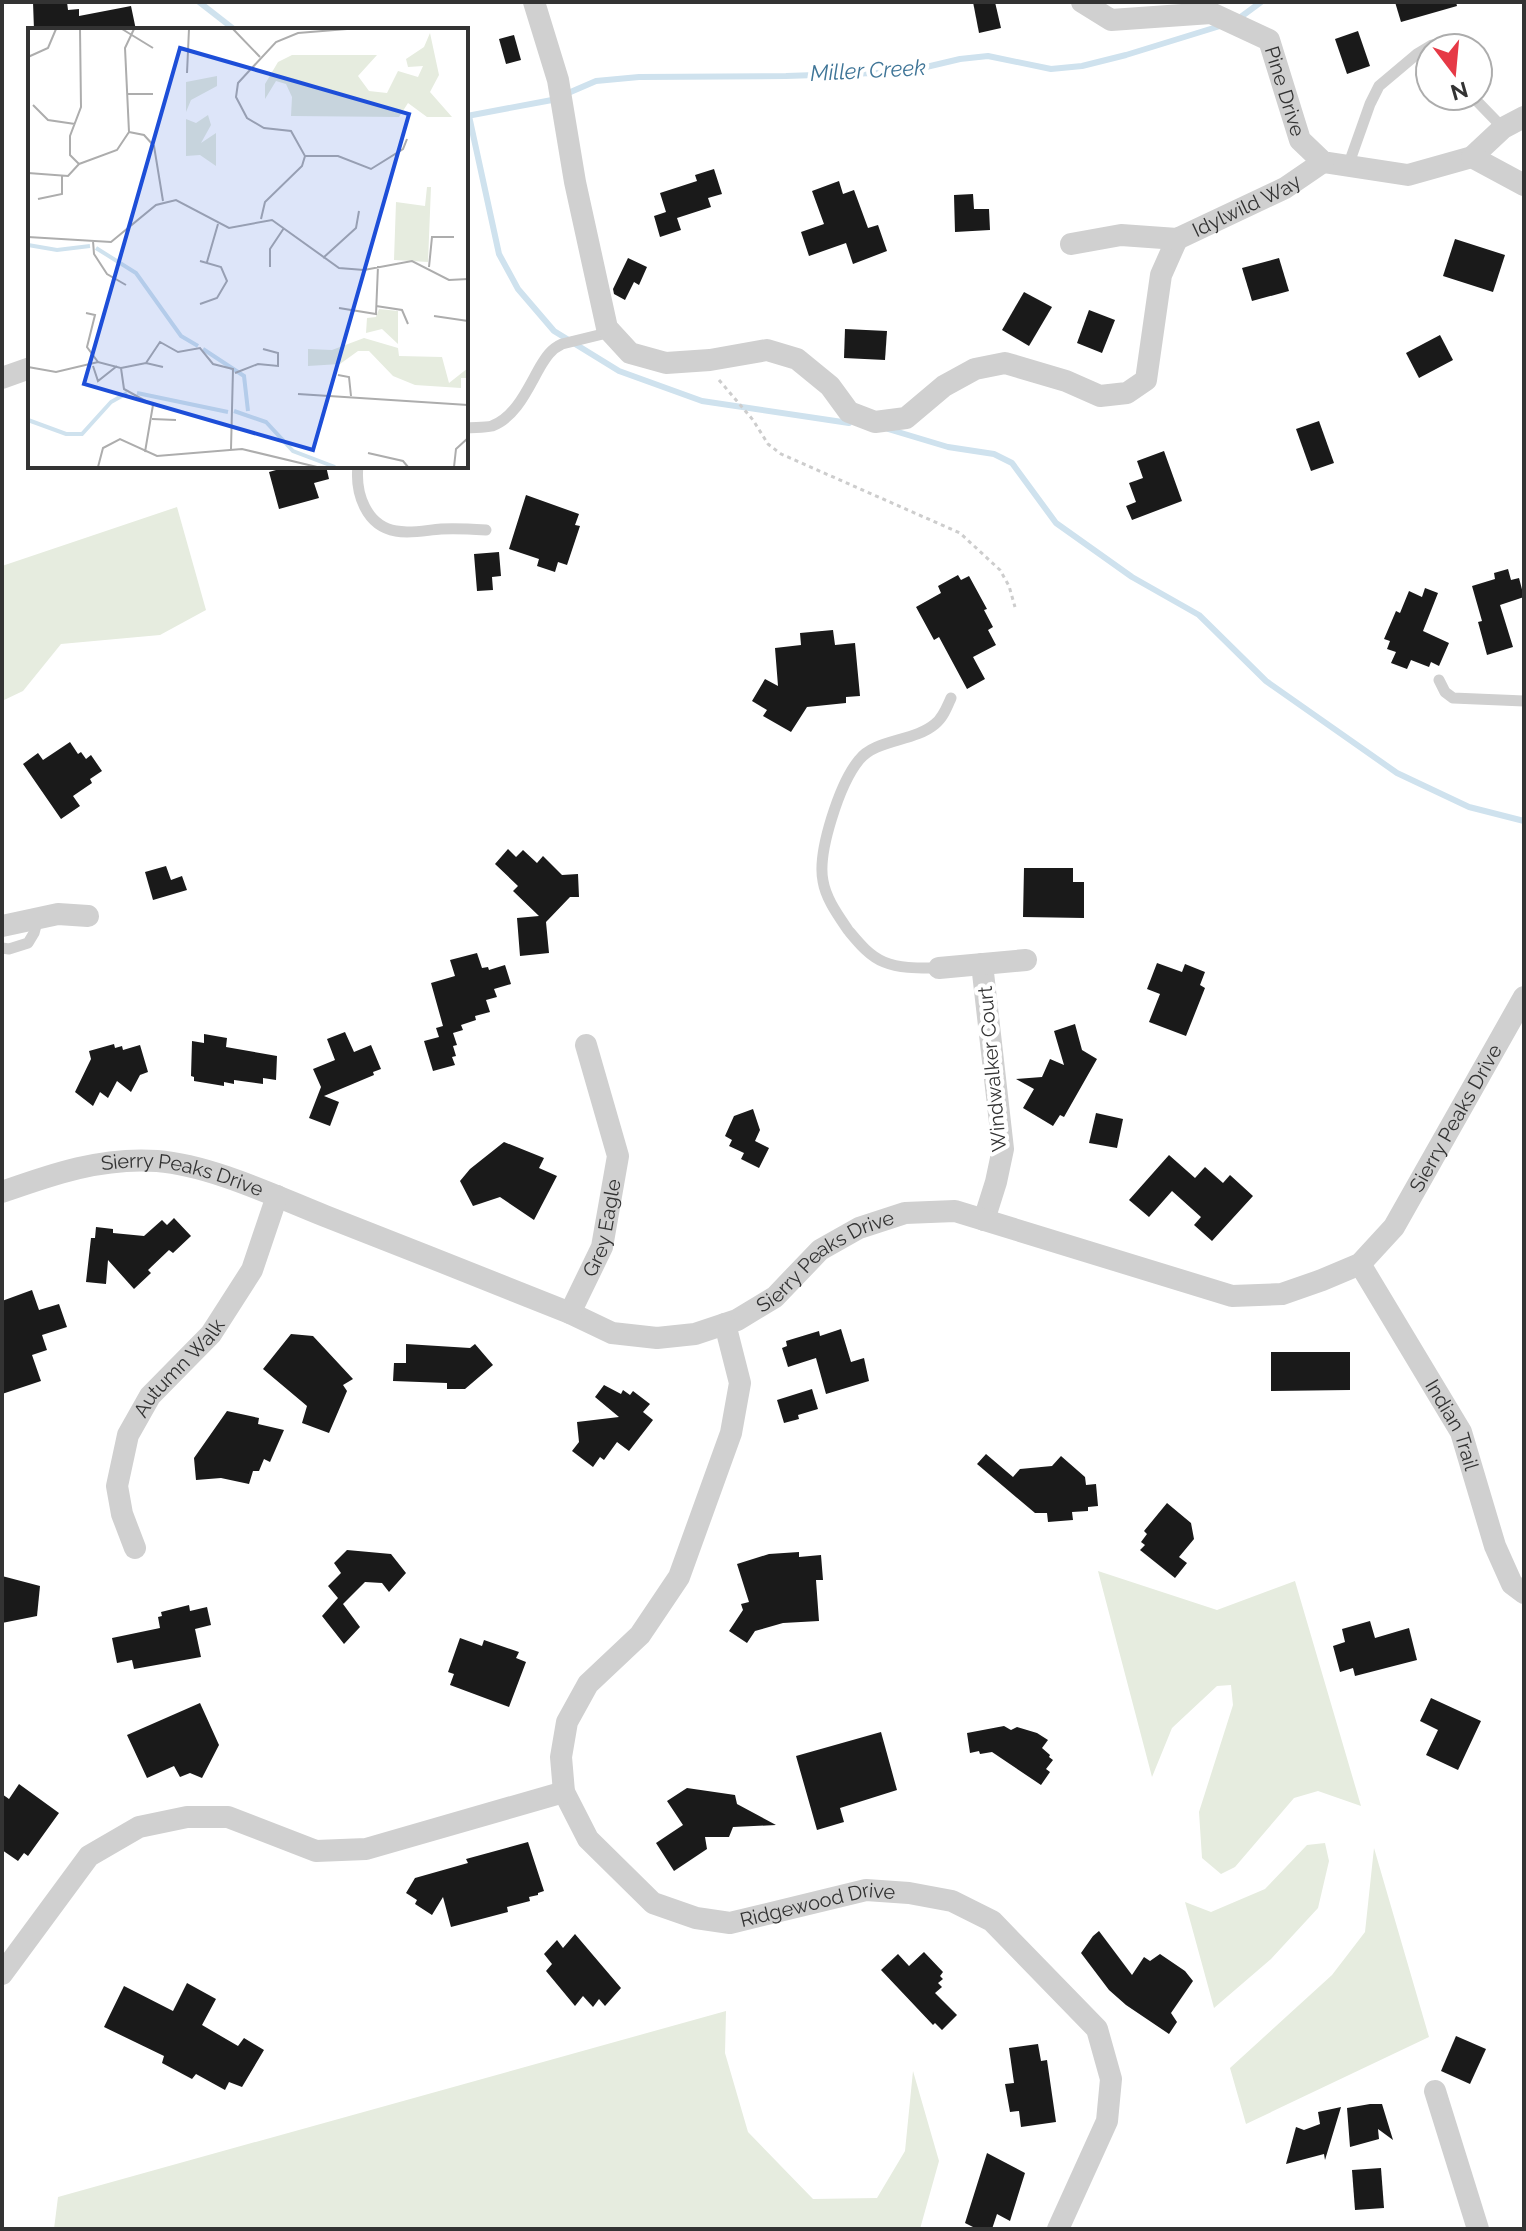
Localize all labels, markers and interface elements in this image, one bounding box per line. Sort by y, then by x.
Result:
inset map [28,28,468,468]
north arrow [1414,32,1494,112]
street label: Pine Drive [1260,43,1310,140]
water label: Miller Creek [809,54,927,86]
text: N [1448,76,1471,106]
street label: Idylwild Way [1188,169,1305,242]
street label: Windwalker Court [973,985,1011,1153]
street label: Sierry Peaks Drive [1404,1040,1507,1196]
street label: Sierry Peaks Drive [99,1148,267,1202]
street label: Grey Eagle [577,1177,626,1281]
street label: Sierry Peaks Drive [752,1205,897,1318]
street label: Autumn Walk [129,1314,230,1421]
street label: Indian Trail [1420,1375,1484,1474]
street label: Ridgewood Drive [737,1878,896,1932]

